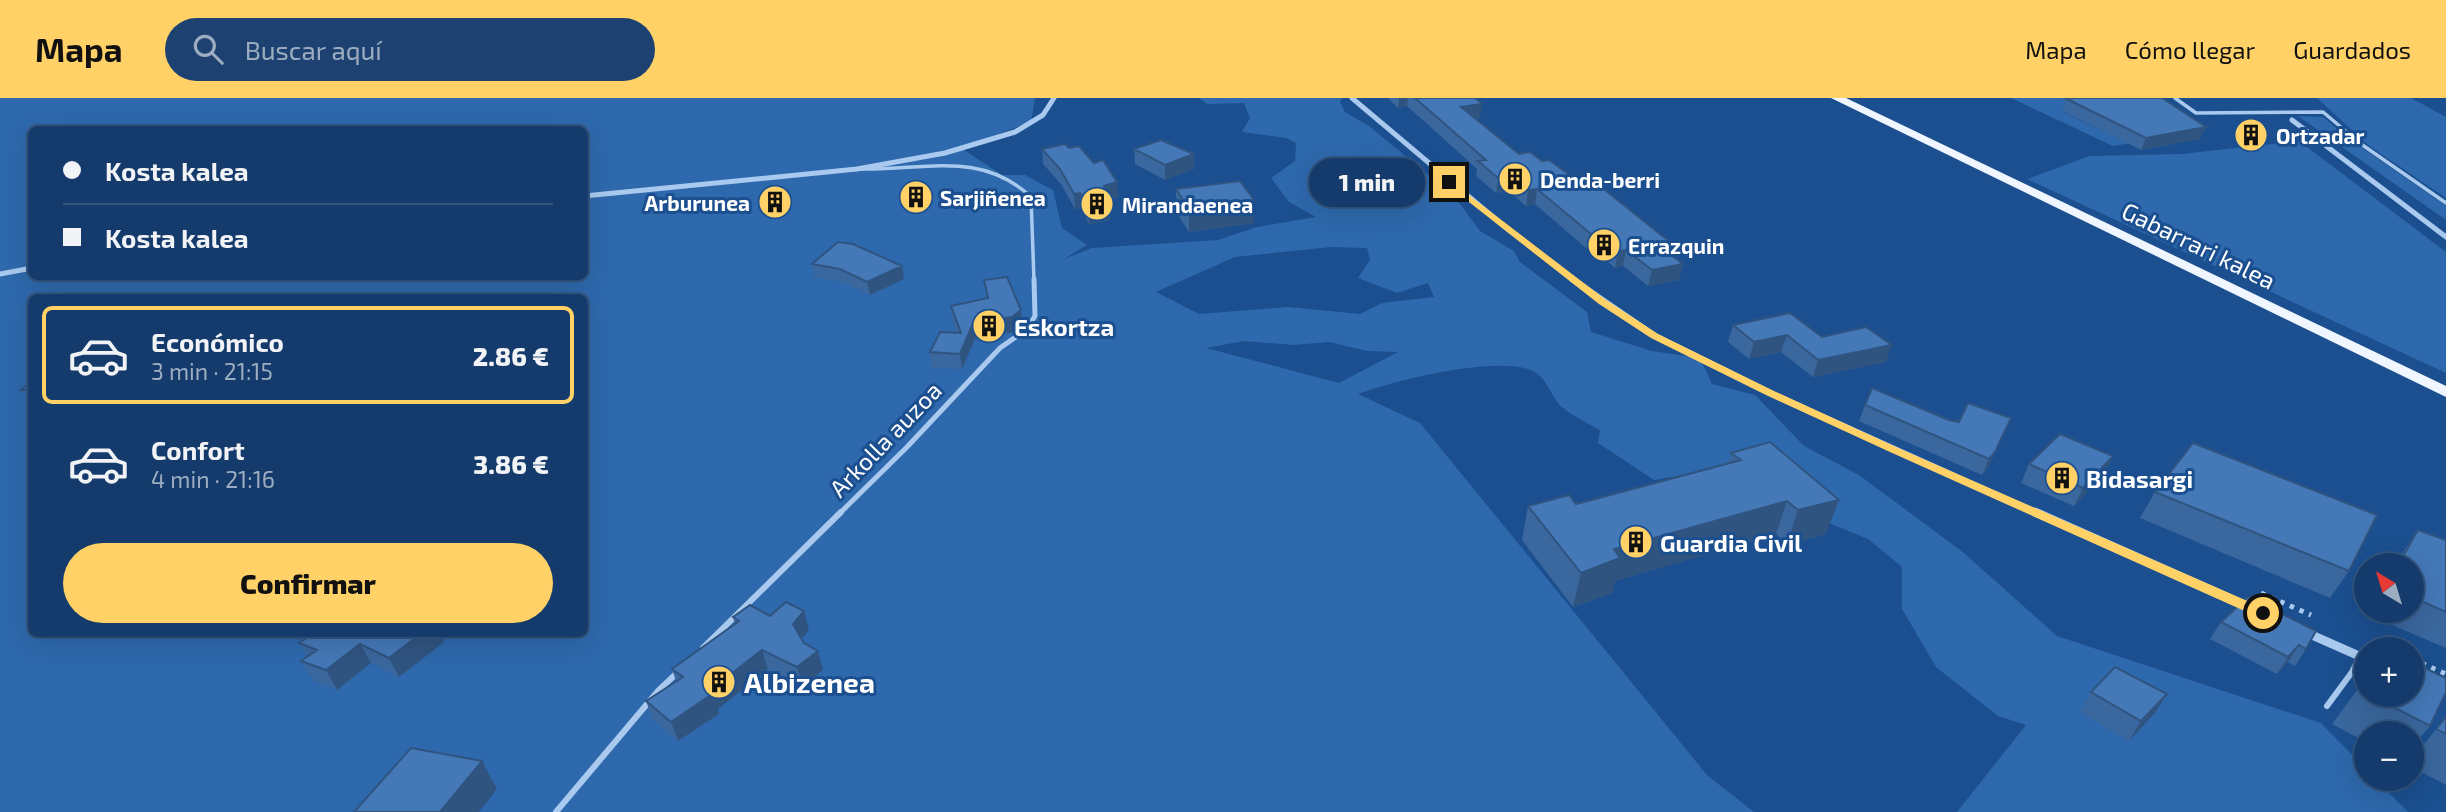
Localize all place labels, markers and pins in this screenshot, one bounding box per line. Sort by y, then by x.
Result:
building icon: Ortzadar [2232,116,2270,154]
place label: Ortzadar [2276,123,2365,148]
building icon: Denda-berri [1496,160,1534,198]
place label: Denda-berri [1540,167,1660,192]
building icon: Sarjiñenea [897,178,935,216]
building icon: Arburunea [756,183,794,221]
place label: Sarjiñenea [940,185,1046,210]
building icon: Mirandaenea [1078,185,1116,223]
place label: Arburunea [645,190,750,215]
place label: Mirandaenea [1122,192,1253,217]
building icon: Errazquin [1585,226,1623,264]
place label: Errazquin [1628,233,1724,258]
building icon: Eskortza [970,307,1008,345]
place label: Eskortza [1014,312,1114,341]
building icon: Bidasargi [2043,459,2081,497]
place label: Bidasargi [2086,464,2193,493]
building icon: Guardia Civil [1617,523,1655,561]
place label: Guardia Civil [1660,528,1802,557]
building icon: Albizenea [700,663,738,701]
place label: Albizenea [744,665,875,699]

